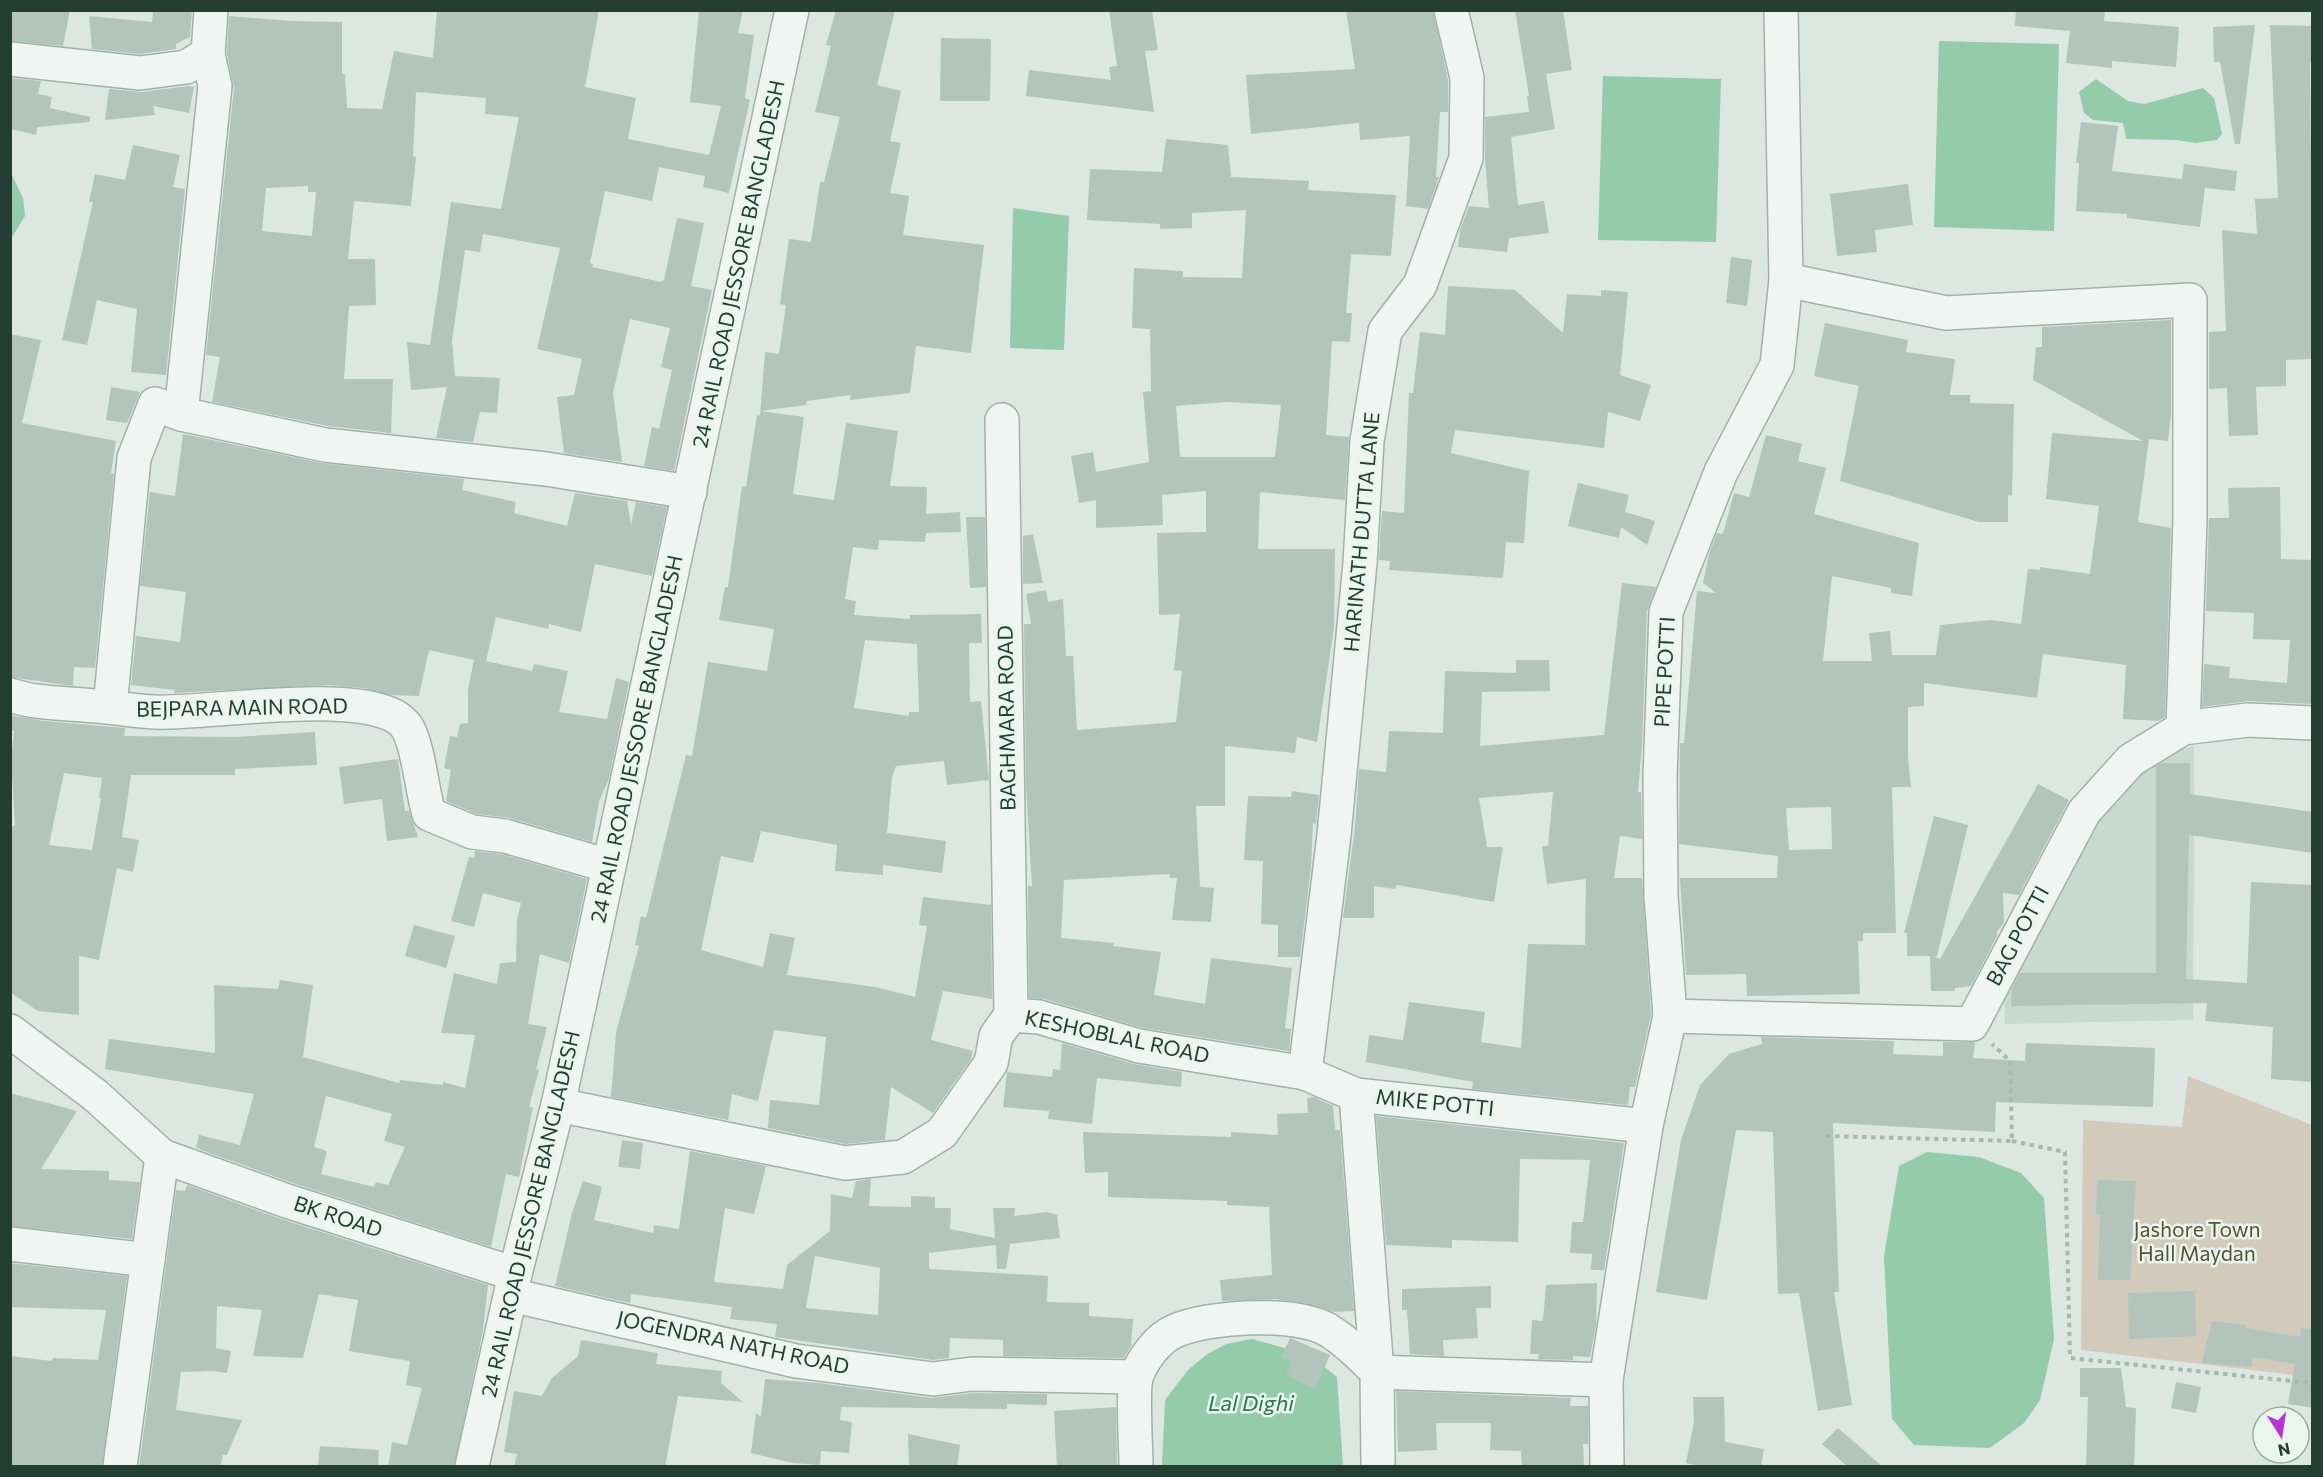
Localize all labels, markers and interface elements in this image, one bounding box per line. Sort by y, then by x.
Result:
street label: 24 RAIL ROAD JESSORE BANGLADESH [686,78,789,450]
street label: HARINATH DUTTA LANE [1338,411,1383,653]
street label: 24 RAIL ROAD JESSORE BANGLADESH [584,553,687,925]
street label: PIPE POTTI [1648,616,1679,728]
street label: BAGHMARA ROAD [991,625,1020,811]
street label: BEJPARA MAIN ROAD [136,692,348,721]
street label: BAG POTTI [1980,881,2053,989]
street label: KESHOBLAL ROAD [1023,1004,1212,1067]
street label: 24 RAIL ROAD JESSORE BANGLADESH [475,1028,584,1399]
street label: MIKE POTTI [1375,1083,1496,1120]
street label: BK ROAD [291,1189,386,1242]
park label: Jashore Town Hall Maydan [2133,1216,2261,1265]
street label: JOGENDRA NATH ROAD [615,1305,852,1378]
water label: Lal Dighi [1208,1389,1295,1416]
north arrow [2251,1405,2311,1465]
text: N [2276,1440,2292,1461]

